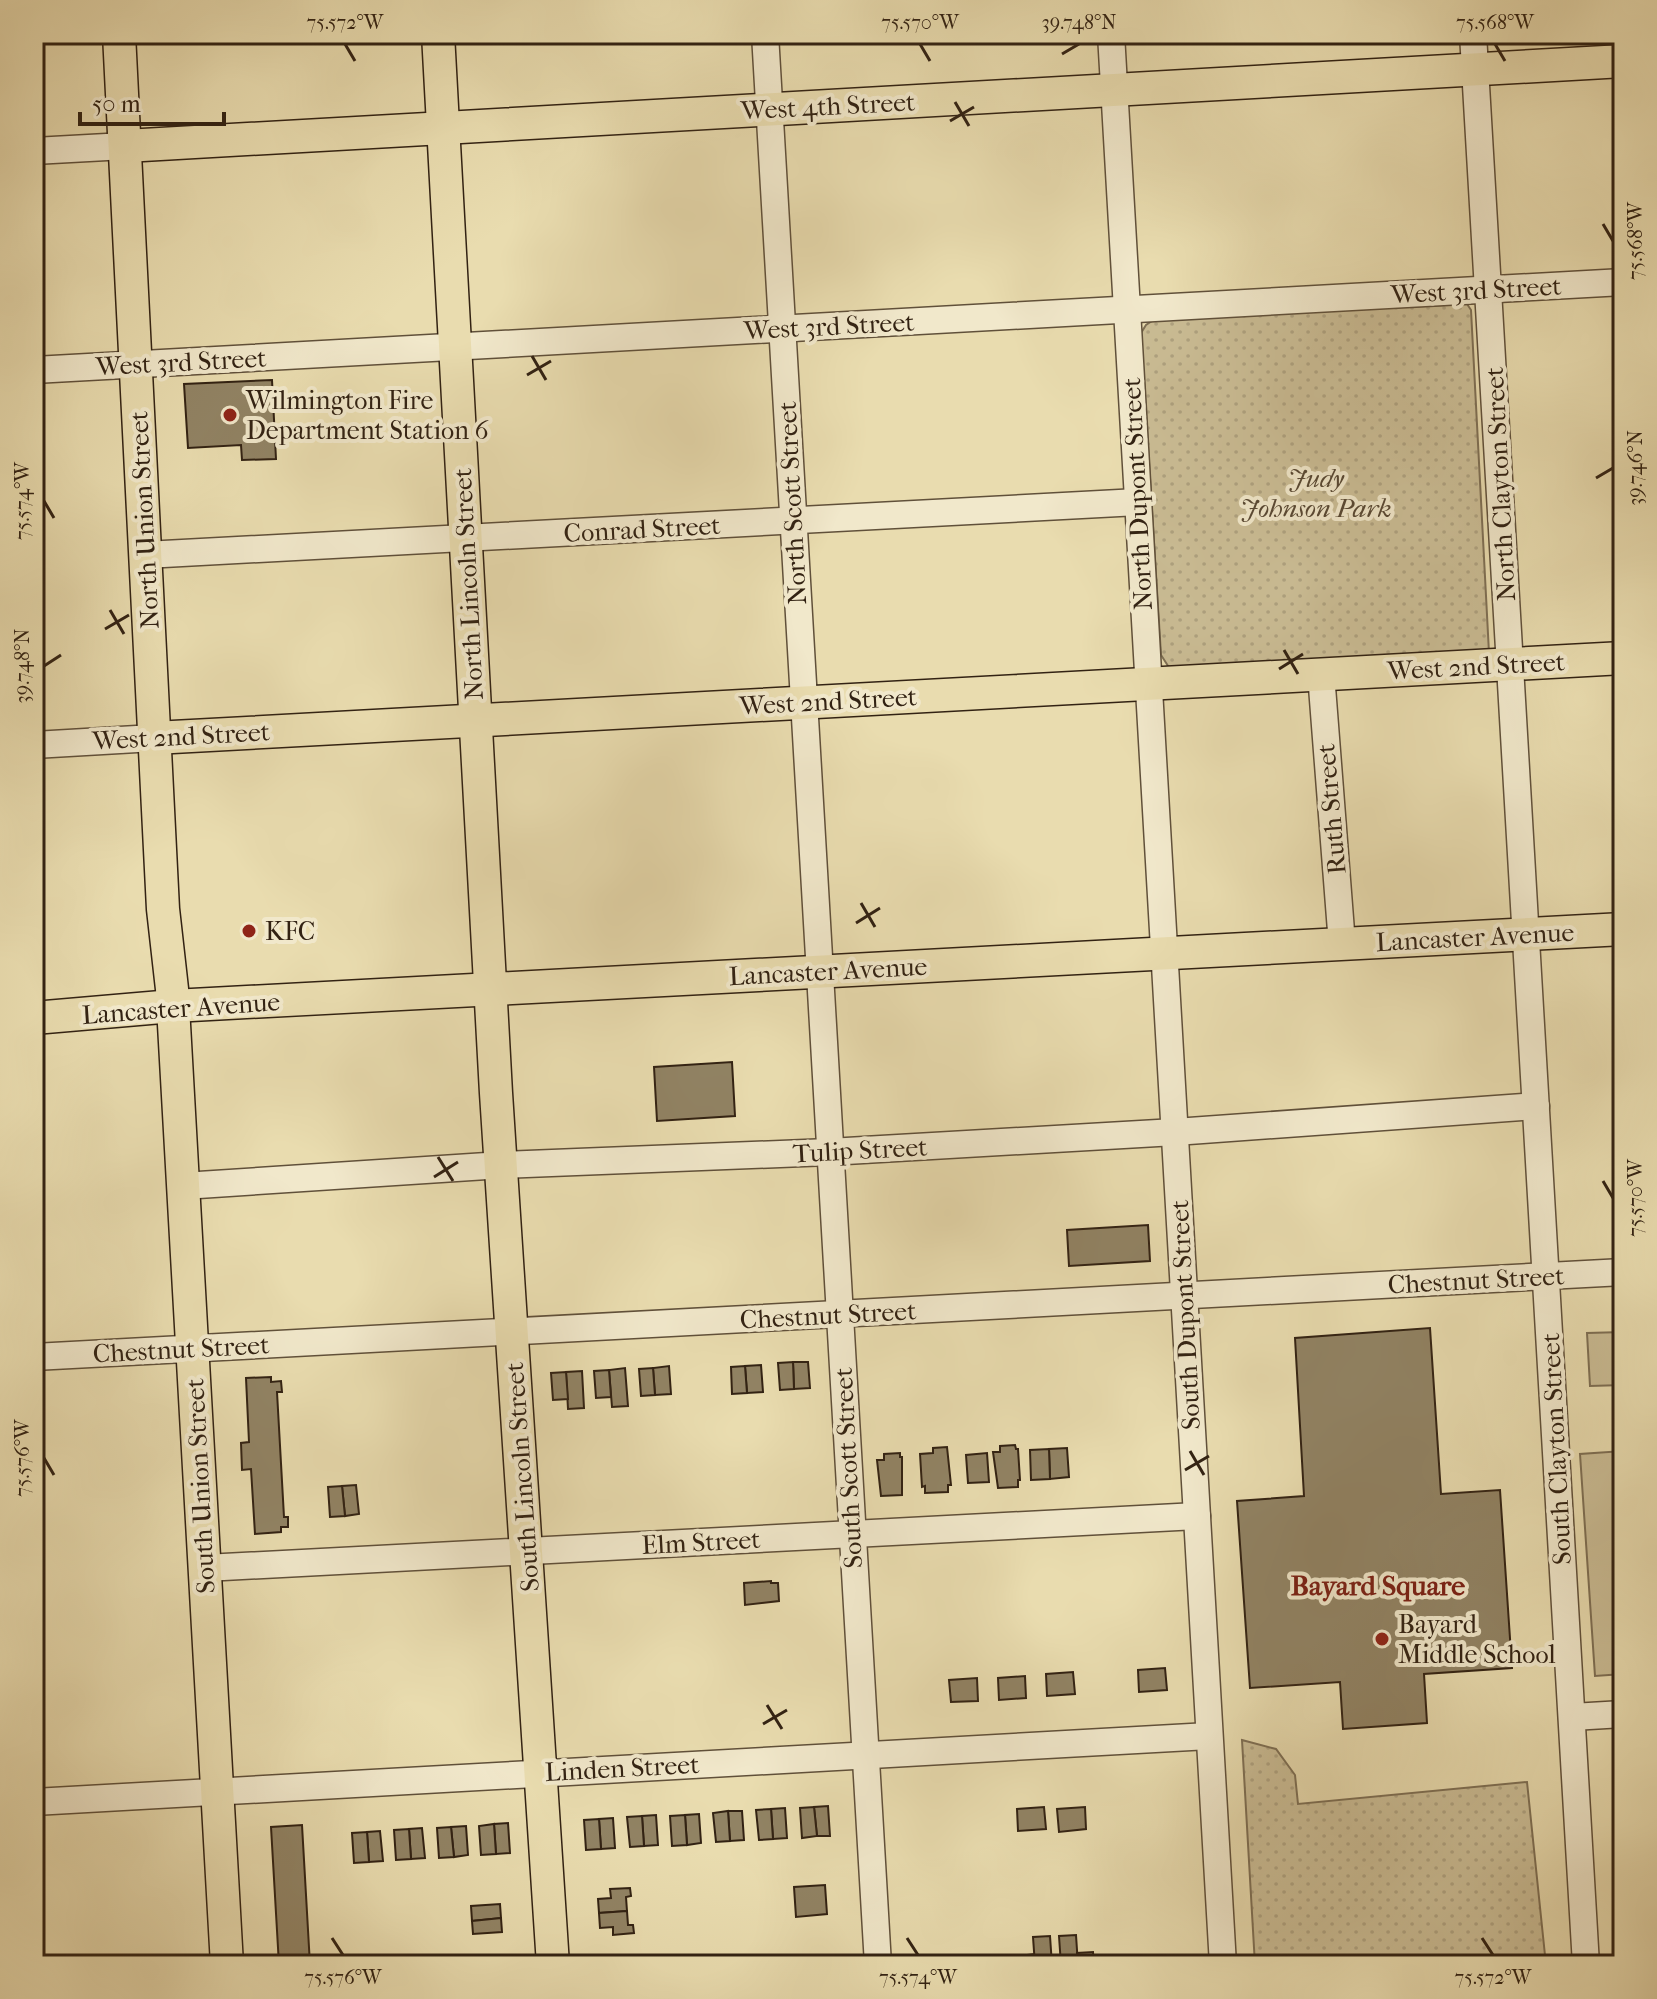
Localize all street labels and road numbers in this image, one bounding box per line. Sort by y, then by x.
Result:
street label: West 4th Street [739,86,917,127]
street label: West 3rd Street [1389,271,1563,311]
street label: West 3rd Street [742,307,916,347]
street label: West 3rd Street [94,343,268,383]
street label: North Clayton Street [1479,365,1522,602]
street label: North Dupont Street [1116,376,1159,611]
street label: North Scott Street [772,400,813,605]
street label: North Union Street [123,410,166,630]
street label: North Lincoln Street [447,467,490,701]
street label: Conrad Street [563,510,722,549]
street label: West 2nd Street [1385,646,1566,687]
street label: West 2nd Street [737,681,918,722]
street label: West 2nd Street [90,716,271,757]
street label: Ruth Street [1310,742,1353,876]
street label: Lancaster Avenue [1375,917,1575,958]
street label: Lancaster Avenue [728,951,928,992]
street label: Lancaster Avenue [81,986,281,1031]
street label: Tulip Street [792,1131,929,1170]
street label: South Dupont Street [1164,1198,1207,1431]
street label: Chestnut Street [1387,1260,1566,1301]
street label: Chestnut Street [739,1295,918,1336]
street label: Chestnut Street [92,1329,271,1370]
street label: South Clayton Street [1535,1332,1578,1566]
street label: South Lincoln Street [499,1361,546,1593]
street label: South Scott Street [828,1366,869,1569]
street label: South Union Street [179,1377,222,1594]
street label: Elm Street [641,1524,762,1561]
street label: Linden Street [544,1749,701,1788]

